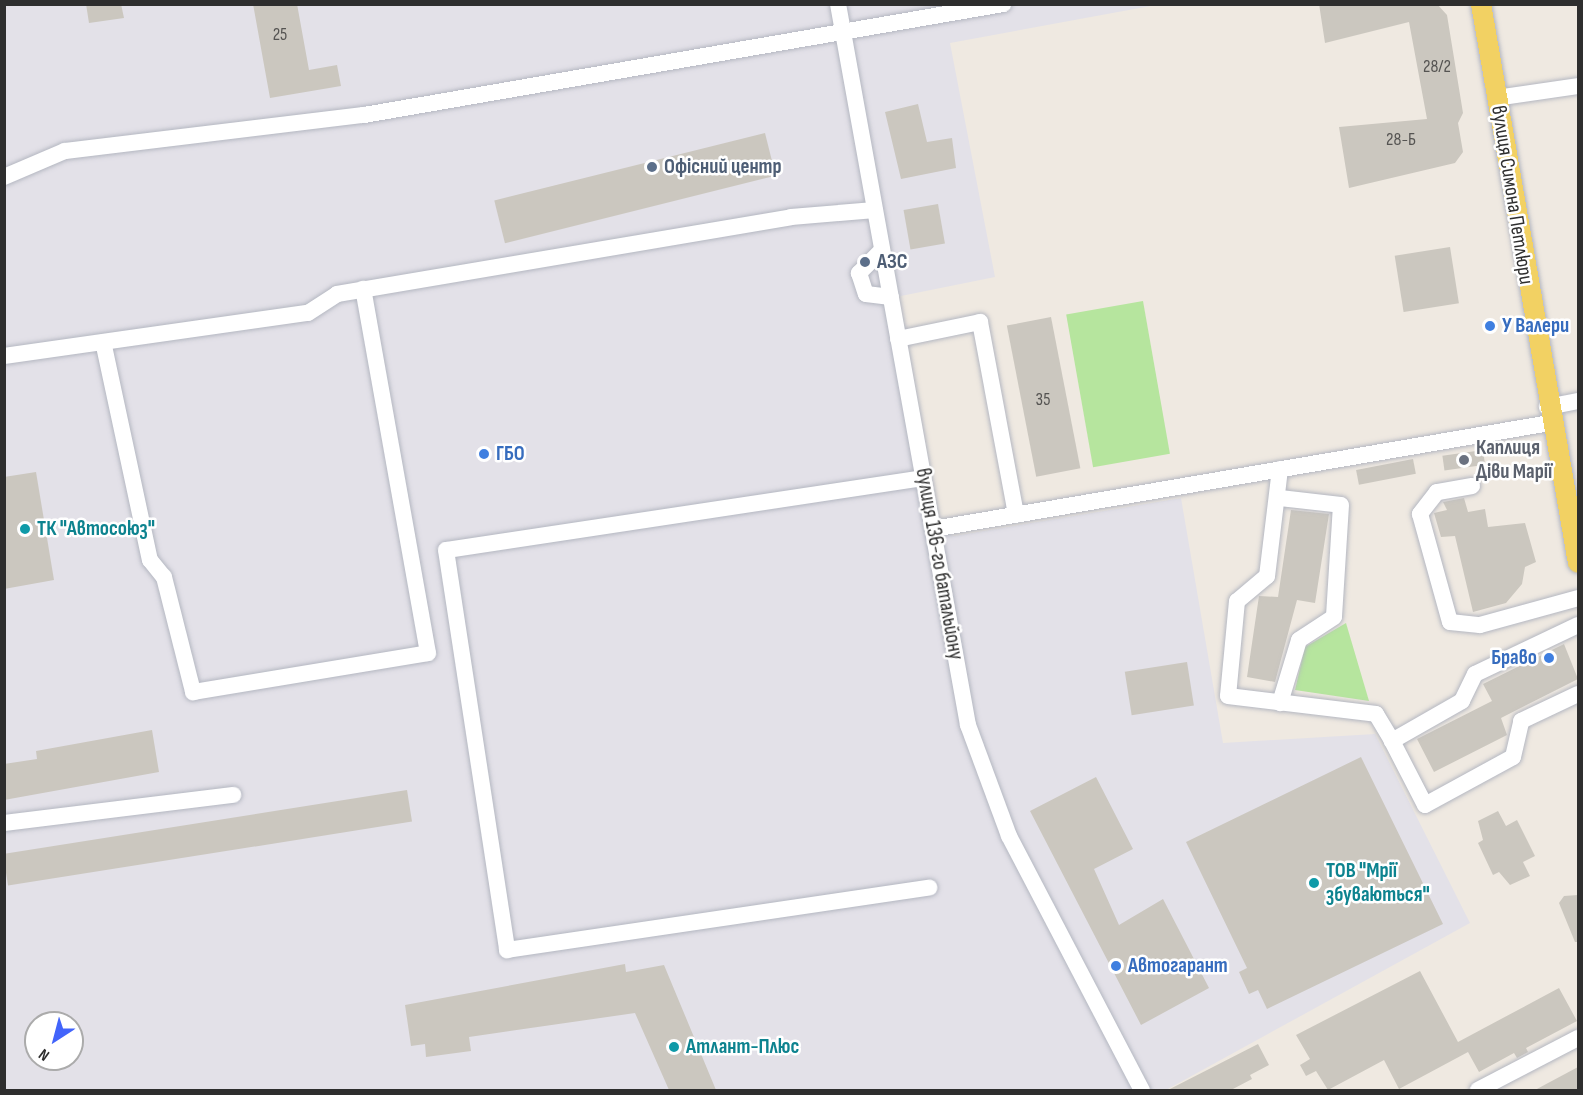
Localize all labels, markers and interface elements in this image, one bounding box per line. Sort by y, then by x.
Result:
house number: 25 [273,24,287,46]
house number: 28/2 [1423,56,1451,78]
street label: вулиця Симона Петлюри [1485,104,1539,286]
house number: 28-Б [1386,129,1416,151]
place label: Офісний центр [664,154,782,180]
marker: Офісний центр [645,160,659,174]
place label: АЗС [877,249,908,275]
marker: АЗС [858,255,872,269]
place label: У Валери [1502,313,1569,339]
marker: У Валери [1483,319,1497,333]
house number: 35 [1036,389,1050,411]
place label: Каплиця Діви Марії [1476,435,1552,485]
place label: ГБО [496,441,525,467]
marker: ГБО [477,447,491,461]
marker: Каплиця Діви Марії [1457,453,1471,467]
street label: вулиця 136-го батальйону [910,466,968,662]
place label: ТК "Автосоюз" [37,516,155,542]
marker: ТК "Автосоюз" [18,522,32,536]
place label: Браво [1491,645,1537,671]
marker: Браво [1542,651,1556,665]
place label: ТОВ "Мрії збуваються" [1326,858,1430,908]
marker: ТОВ "Мрії збуваються" [1307,876,1321,890]
place label: Автогарант [1128,953,1228,979]
marker: Автогарант [1109,959,1123,973]
north arrow [24,1011,84,1071]
place label: Атлант-Плюс [686,1034,799,1060]
marker: Атлант-Плюс [667,1040,681,1054]
text: N [35,1044,53,1065]

